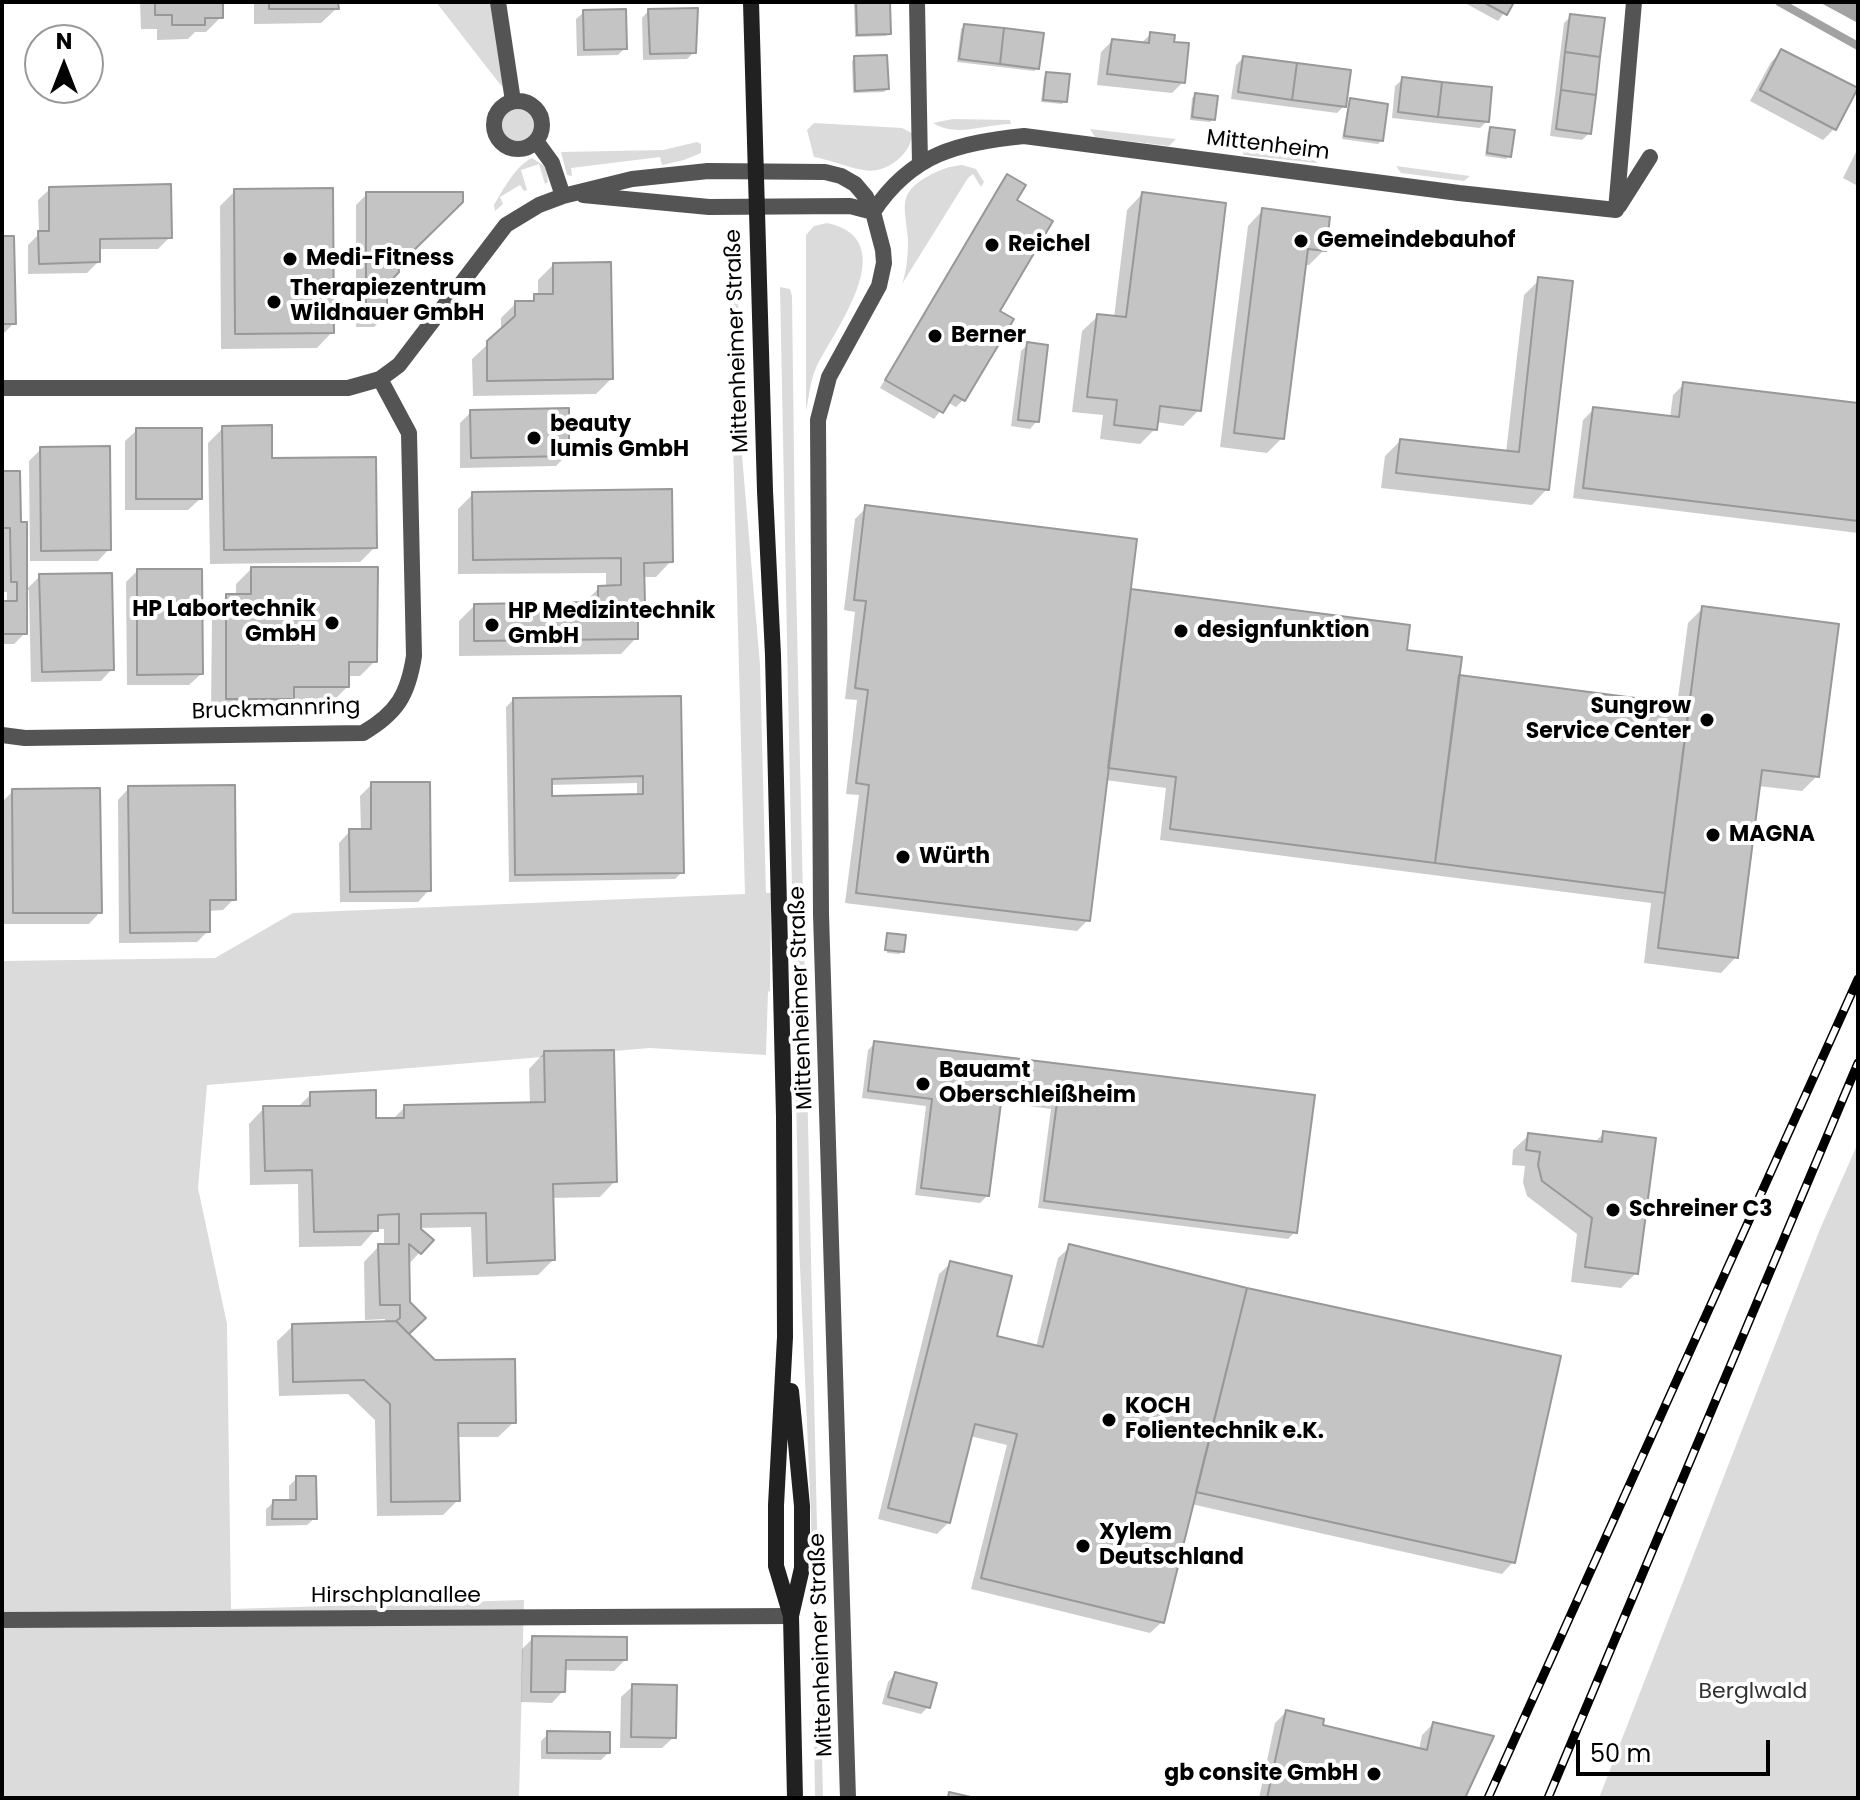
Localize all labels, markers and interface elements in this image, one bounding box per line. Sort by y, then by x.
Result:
north arrow [24,24,104,104]
text: N [56,26,72,57]
street label: Mittenheim [1205,125,1331,167]
street label: Mittenheimer Straße [721,228,755,454]
place label: Gemeindebauhof [1317,228,1515,254]
place label: Reichel [1008,232,1091,258]
marker: Gemeindebauhof [1292,232,1310,250]
marker: Reichel [983,236,1001,254]
place label: Medi-Fitness [306,246,454,272]
marker: Medi-Fitness [281,250,299,268]
place label: Therapiezentrum Wildnauer GmbH [290,276,486,328]
marker: Therapiezentrum Wildnauer GmbH [265,293,283,311]
place label: Berner [951,323,1026,349]
marker: Berner [926,327,944,345]
place label: beauty lumis GmbH [550,412,689,464]
marker: beauty lumis GmbH [525,429,543,447]
place label: HP Labortechnik GmbH [132,597,316,648]
place label: HP Medizintechnik GmbH [508,599,715,650]
marker: HP Labortechnik GmbH [323,614,341,632]
marker: HP Medizintechnik GmbH [483,616,501,634]
place label: designfunktion [1197,618,1369,644]
marker: designfunktion [1172,622,1190,640]
street label: Bruckmannring [191,694,361,726]
place label: Sungrow Service Center [1526,694,1691,746]
marker: Sungrow Service Center [1698,711,1716,729]
place label: MAGNA [1729,822,1815,848]
marker: MAGNA [1704,826,1722,844]
place label: Würth [919,844,990,870]
marker: Würth [894,848,912,866]
street label: Mittenheimer Straße [785,885,819,1111]
place label: Bauamt Oberschleißheim [939,1058,1136,1110]
marker: Bauamt Oberschleißheim [914,1075,932,1093]
place label: Schreiner C3 [1629,1197,1773,1223]
marker: Schreiner C3 [1604,1201,1622,1219]
place label: KOCH Folientechnik e.K. [1125,1394,1324,1446]
marker: KOCH Folientechnik e.K. [1100,1411,1118,1429]
place label: Xylem Deutschland [1099,1520,1244,1572]
street label: Mittenheimer Straße [805,1532,839,1758]
marker: Xylem Deutschland [1074,1537,1092,1555]
street label: Hirschplanallee [311,1583,481,1609]
park label: Berglwald [1699,1679,1807,1705]
scale bar [1580,1724,1774,1774]
text: 50 m [1590,1737,1651,1770]
place label: gb consite GmbH [1164,1761,1358,1787]
marker: gb consite GmbH [1365,1765,1383,1783]

